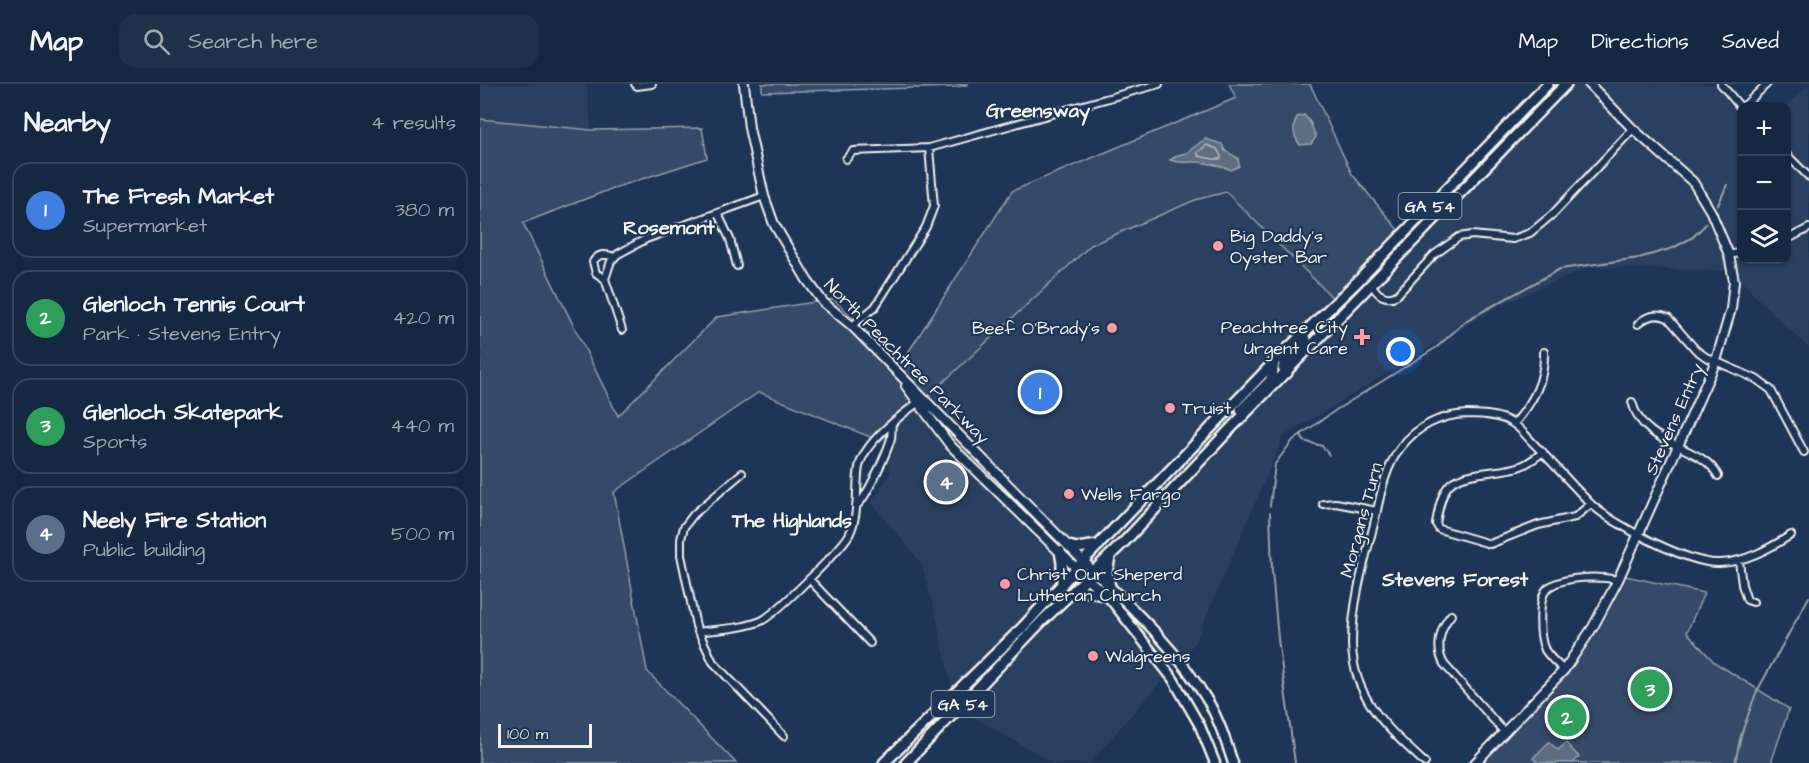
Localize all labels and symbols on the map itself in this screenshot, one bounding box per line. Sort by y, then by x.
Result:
district label: Greensway [986,97,1090,126]
road number: GA 54 [1398,193,1462,219]
district label: Rosemont [623,214,716,242]
place label: Big Daddy's Oyster Bar [1230,224,1327,271]
marker: Big Daddy's Oyster Bar [1211,239,1225,253]
street label: North Peachtree Parkway [818,273,995,450]
place label: Peachtree City Urgent Care [1221,315,1348,362]
place label: Beef O'Brady's [972,316,1100,342]
marker: Beef O'Brady's [1105,321,1119,335]
marker: Peachtree City Urgent Care [1353,328,1371,346]
your location [1386,337,1415,366]
street label: Stevens Entry [1639,359,1711,479]
pin: 1 [1020,370,1060,414]
place label: Truist [1182,396,1232,421]
marker: Truist [1163,401,1177,415]
pin: 4 [926,460,966,504]
street label: Morgans Turn [1334,460,1390,581]
place label: Wells Fargo [1081,482,1181,508]
marker: Wells Fargo [1062,487,1076,501]
district label: The Highlands [731,507,852,536]
place label: Christ Our Sheperd Lutheran Church [1017,562,1182,608]
district label: Stevens Forest [1381,566,1529,594]
marker: Christ Our Sheperd Lutheran Church [998,577,1012,591]
place label: Walgreens [1105,644,1191,670]
marker: Walgreens [1086,649,1100,663]
pin: 3 [1630,666,1670,712]
road number: GA 54 [932,691,994,717]
pin: 2 [1548,694,1586,740]
scale bar [498,721,592,748]

